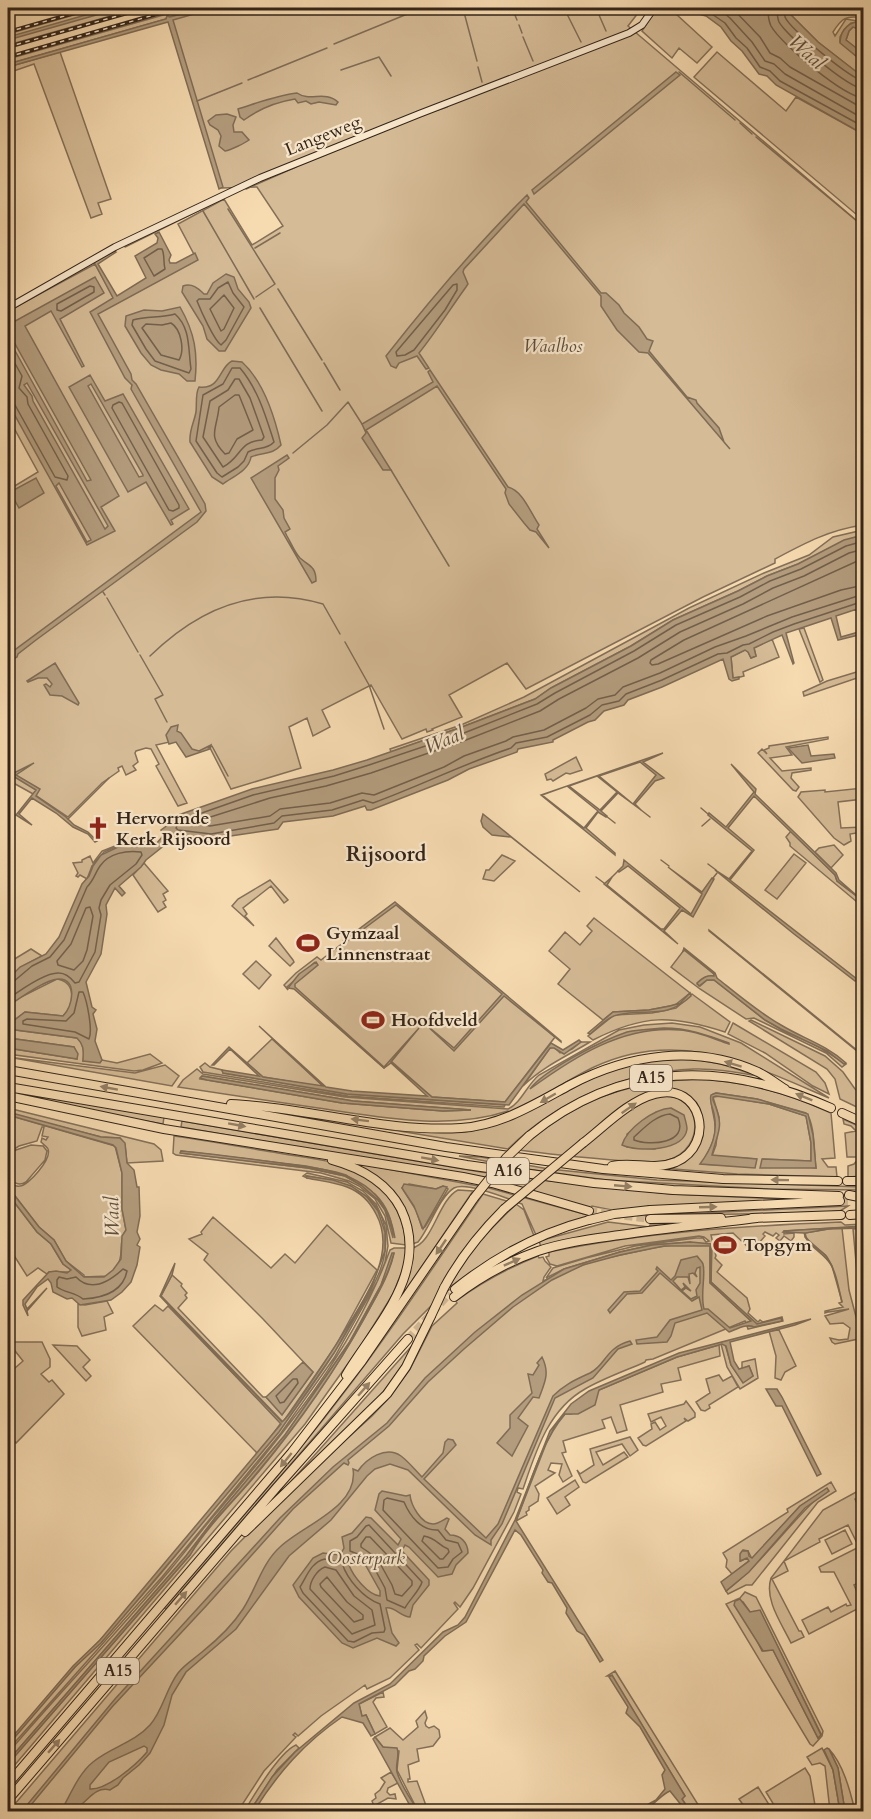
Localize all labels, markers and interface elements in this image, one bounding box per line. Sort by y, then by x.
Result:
water label: Waal [783,28,832,76]
street label: Langeweg [281,109,366,163]
park label: Waalbos [523,334,583,359]
water label: Waal [420,720,469,760]
place label: Hervormde Kerk Rijsoord [116,806,231,852]
church icon: Hervormde Kerk Rijsoord [85,815,111,841]
district label: Rijsoord [346,840,426,869]
place label: Gymzaal Linnenstraat [326,921,431,967]
sports icon: Gymzaal Linnenstraat [295,930,321,956]
sports icon: Hoofdveld [360,1007,386,1033]
place label: Hoofdveld [391,1008,479,1033]
one-way arrow [724,1059,742,1068]
road number: A15 [630,1065,672,1091]
one-way arrow [99,1083,118,1092]
one-way arrow [794,1092,812,1102]
one-way arrow [539,1093,556,1103]
one-way arrow [621,1102,637,1114]
one-way arrow [350,1115,369,1125]
one-way arrow [228,1121,247,1130]
one-way arrow [420,1154,439,1163]
road number: A16 [487,1158,529,1184]
one-way arrow [770,1176,789,1185]
one-way arrow [613,1181,632,1191]
water label: Waal [98,1196,126,1238]
one-way arrow [698,1202,717,1211]
sports icon: Topgym [712,1232,738,1258]
place label: Topgym [743,1233,812,1258]
one-way arrow [436,1239,447,1255]
one-way arrow [504,1257,521,1266]
one-way arrow [357,1382,370,1397]
one-way arrow [280,1452,293,1467]
park label: Oosterpark [327,1546,405,1571]
one-way arrow [174,1591,187,1606]
road number: A15 [97,1658,139,1684]
one-way arrow [47,1739,60,1754]

